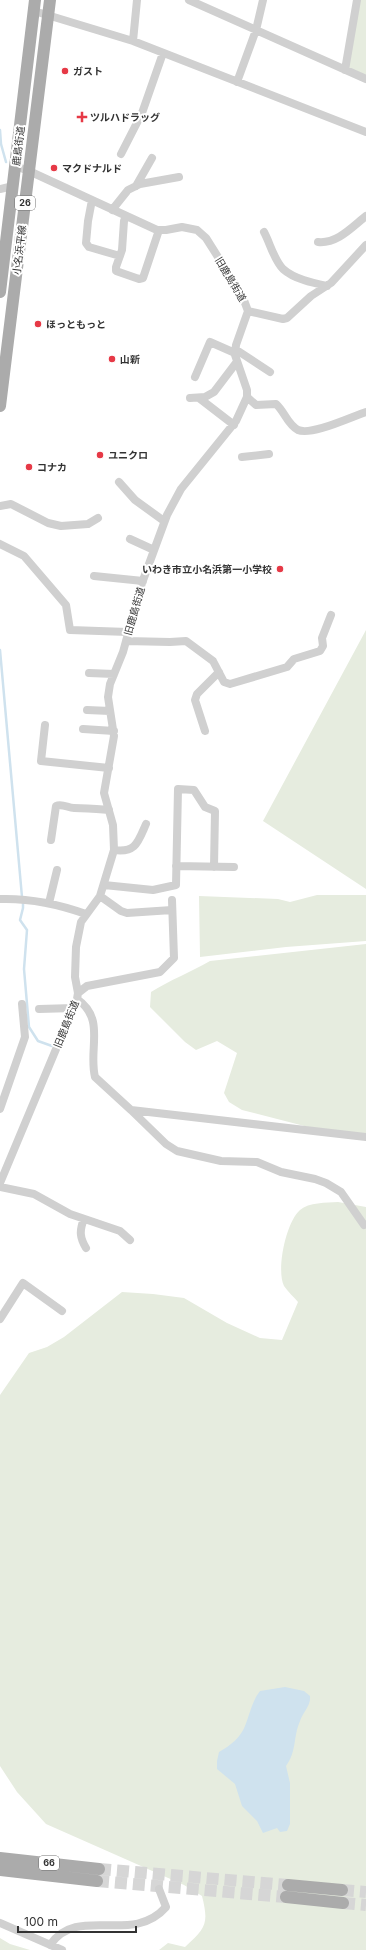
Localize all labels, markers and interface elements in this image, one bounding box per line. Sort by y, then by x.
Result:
place label: ガスト [73,65,103,77]
marker: ガスト [60,66,70,76]
place label: ツルハドラッグ [90,111,160,123]
marker: ツルハドラッグ [77,112,87,122]
street label: 鹿島街道 [10,125,26,167]
place label: マクドナルド [62,162,122,174]
marker: マクドナルド [49,163,59,173]
road number: 26 [15,196,35,210]
street label: 小名浜平線 [10,224,28,276]
street label: 旧鹿島街道 [213,254,249,304]
place label: ほっともっと [46,318,106,330]
marker: ほっともっと [33,319,43,329]
place label: 山新 [120,353,140,365]
marker: 山新 [107,354,117,364]
place label: ユニクロ [108,449,148,461]
marker: ユニクロ [95,450,105,460]
place label: コナカ [37,461,67,473]
marker: コナカ [24,462,34,472]
place label: いわき市立小名浜第一小学校 [142,563,272,575]
marker: いわき市立小名浜第一小学校 [275,564,285,574]
street label: 旧鹿島街道 [121,585,147,637]
street label: 旧鹿島街道 [51,999,81,1049]
road number: 66 [39,1856,59,1870]
scale bar [18,1908,136,1934]
text: 100 m [24,1914,58,1929]

